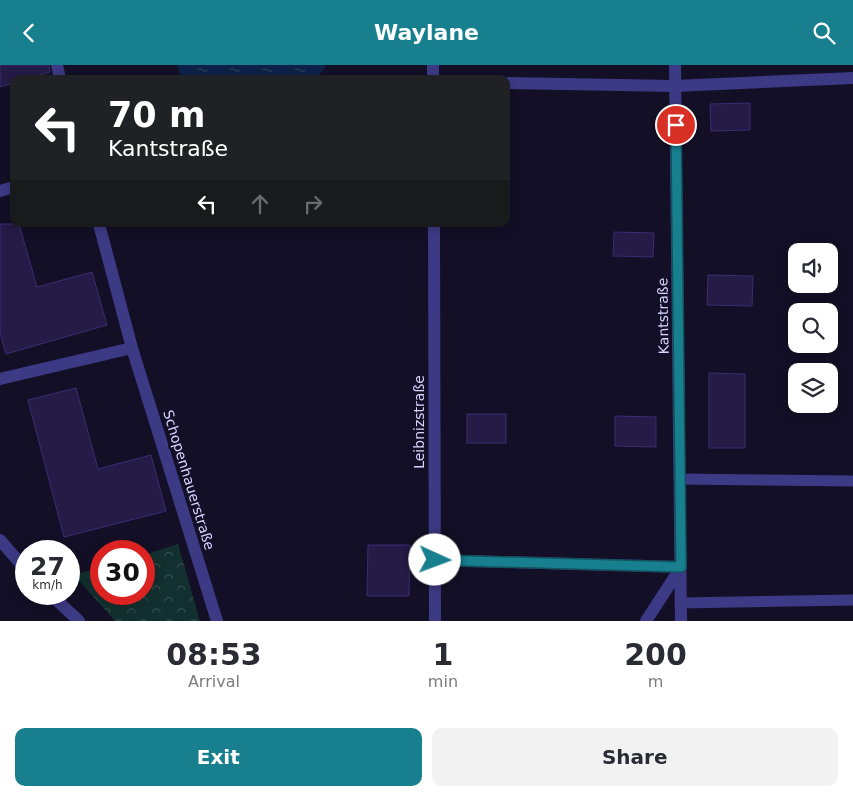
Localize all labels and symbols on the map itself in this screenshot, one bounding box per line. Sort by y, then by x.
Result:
pin [655,104,697,146]
street label: Kantstraße [654,278,672,354]
street label: Leibnizstraße [411,375,427,469]
street label: Schopenhauerstraße [160,408,218,552]
position arrow [408,533,460,585]
speed limit sign: 30 [90,540,155,605]

